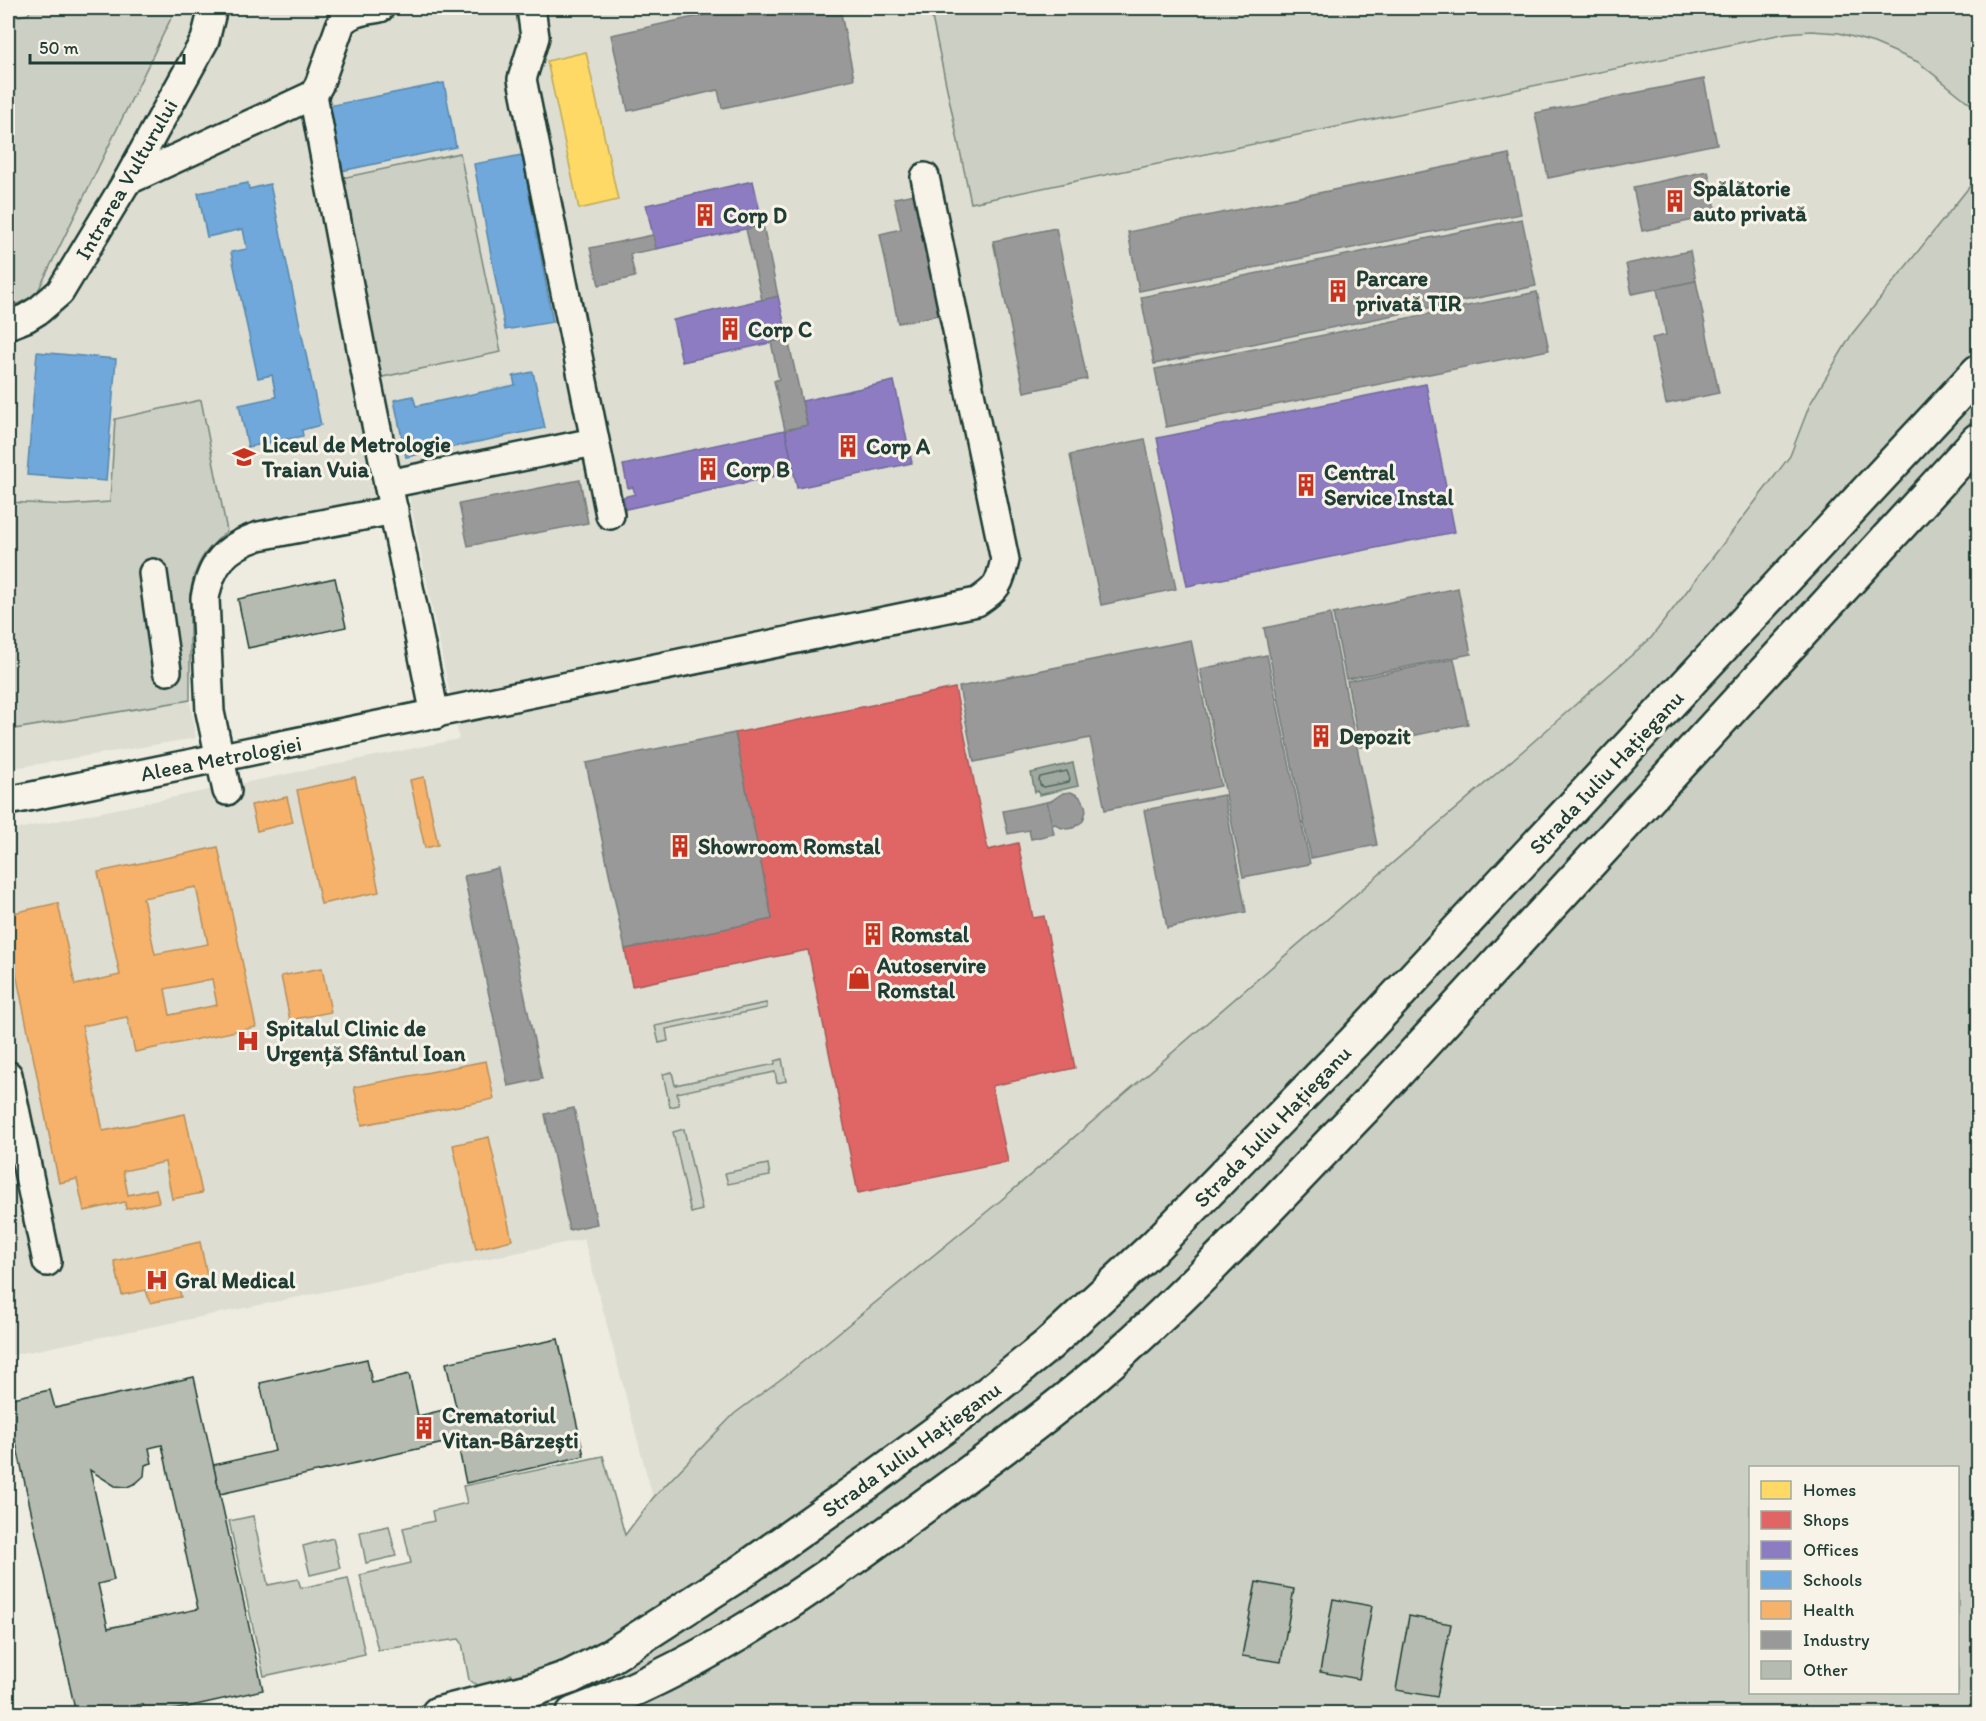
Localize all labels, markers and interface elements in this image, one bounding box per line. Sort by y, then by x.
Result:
scale bar [30,27,184,65]
text: 50 m [39,37,79,59]
street label: Intrarea Vulturului [69,94,183,264]
place label: Spălătorie auto privată [1693,175,1807,227]
building icon: Spălătorie auto privată [1662,188,1688,214]
building icon: Corp D [692,202,718,228]
place label: Corp D [723,202,787,229]
place label: Parcare privată TIR [1355,265,1462,317]
building icon: Parcare privată TIR [1325,278,1351,304]
building icon: Corp C [717,316,743,342]
place label: Corp C [748,316,812,343]
place label: Liceul de Metrologie Traian Vuia [261,431,451,483]
building icon: Corp A [835,433,861,459]
place label: Corp A [866,433,931,460]
school or university icon: Liceul de Metrologie Traian Vuia [231,444,257,470]
building icon: Corp B [695,456,721,482]
place label: Corp B [726,456,790,483]
place label: Central Service Instal [1324,459,1454,511]
building icon: Central Service Instal [1293,472,1319,498]
street label: Strada Iuliu Hațieganu [1523,685,1690,860]
building icon: Depozit [1308,723,1334,749]
place label: Depozit [1339,723,1411,750]
street label: Aleea Metrologiei [138,730,304,787]
building icon: Showroom Romstal [667,833,693,859]
place label: Showroom Romstal [698,833,881,860]
building icon: Romstal [860,921,886,947]
place label: Romstal [891,921,970,948]
place label: Autoservire Romstal [876,952,986,1004]
shop icon: Autoservire Romstal [846,965,872,991]
place label: Spitalul Clinic de Urgență Sfântul Ioan [266,1015,466,1067]
hospital icon: Spitalul Clinic de Urgență Sfântul Ioan [235,1028,261,1054]
street label: Strada Iuliu Hațieganu [1188,1040,1357,1213]
hospital icon: Gral Medical [144,1267,170,1293]
place label: Gral Medical [175,1267,296,1294]
street label: Strada Iuliu Hațieganu [816,1375,1006,1524]
place label: Crematoriul Vitan-Bârzești [442,1402,579,1454]
building icon: Crematoriul Vitan-Bârzești [411,1415,437,1441]
legend [1749,1466,1959,1694]
text: Homes [1803,1479,1856,1501]
text: Shops [1803,1509,1849,1531]
text: Offices [1803,1539,1859,1561]
text: Schools [1803,1569,1862,1591]
text: Health [1803,1599,1855,1621]
text: Industry [1803,1629,1870,1651]
text: Other [1803,1659,1849,1681]

